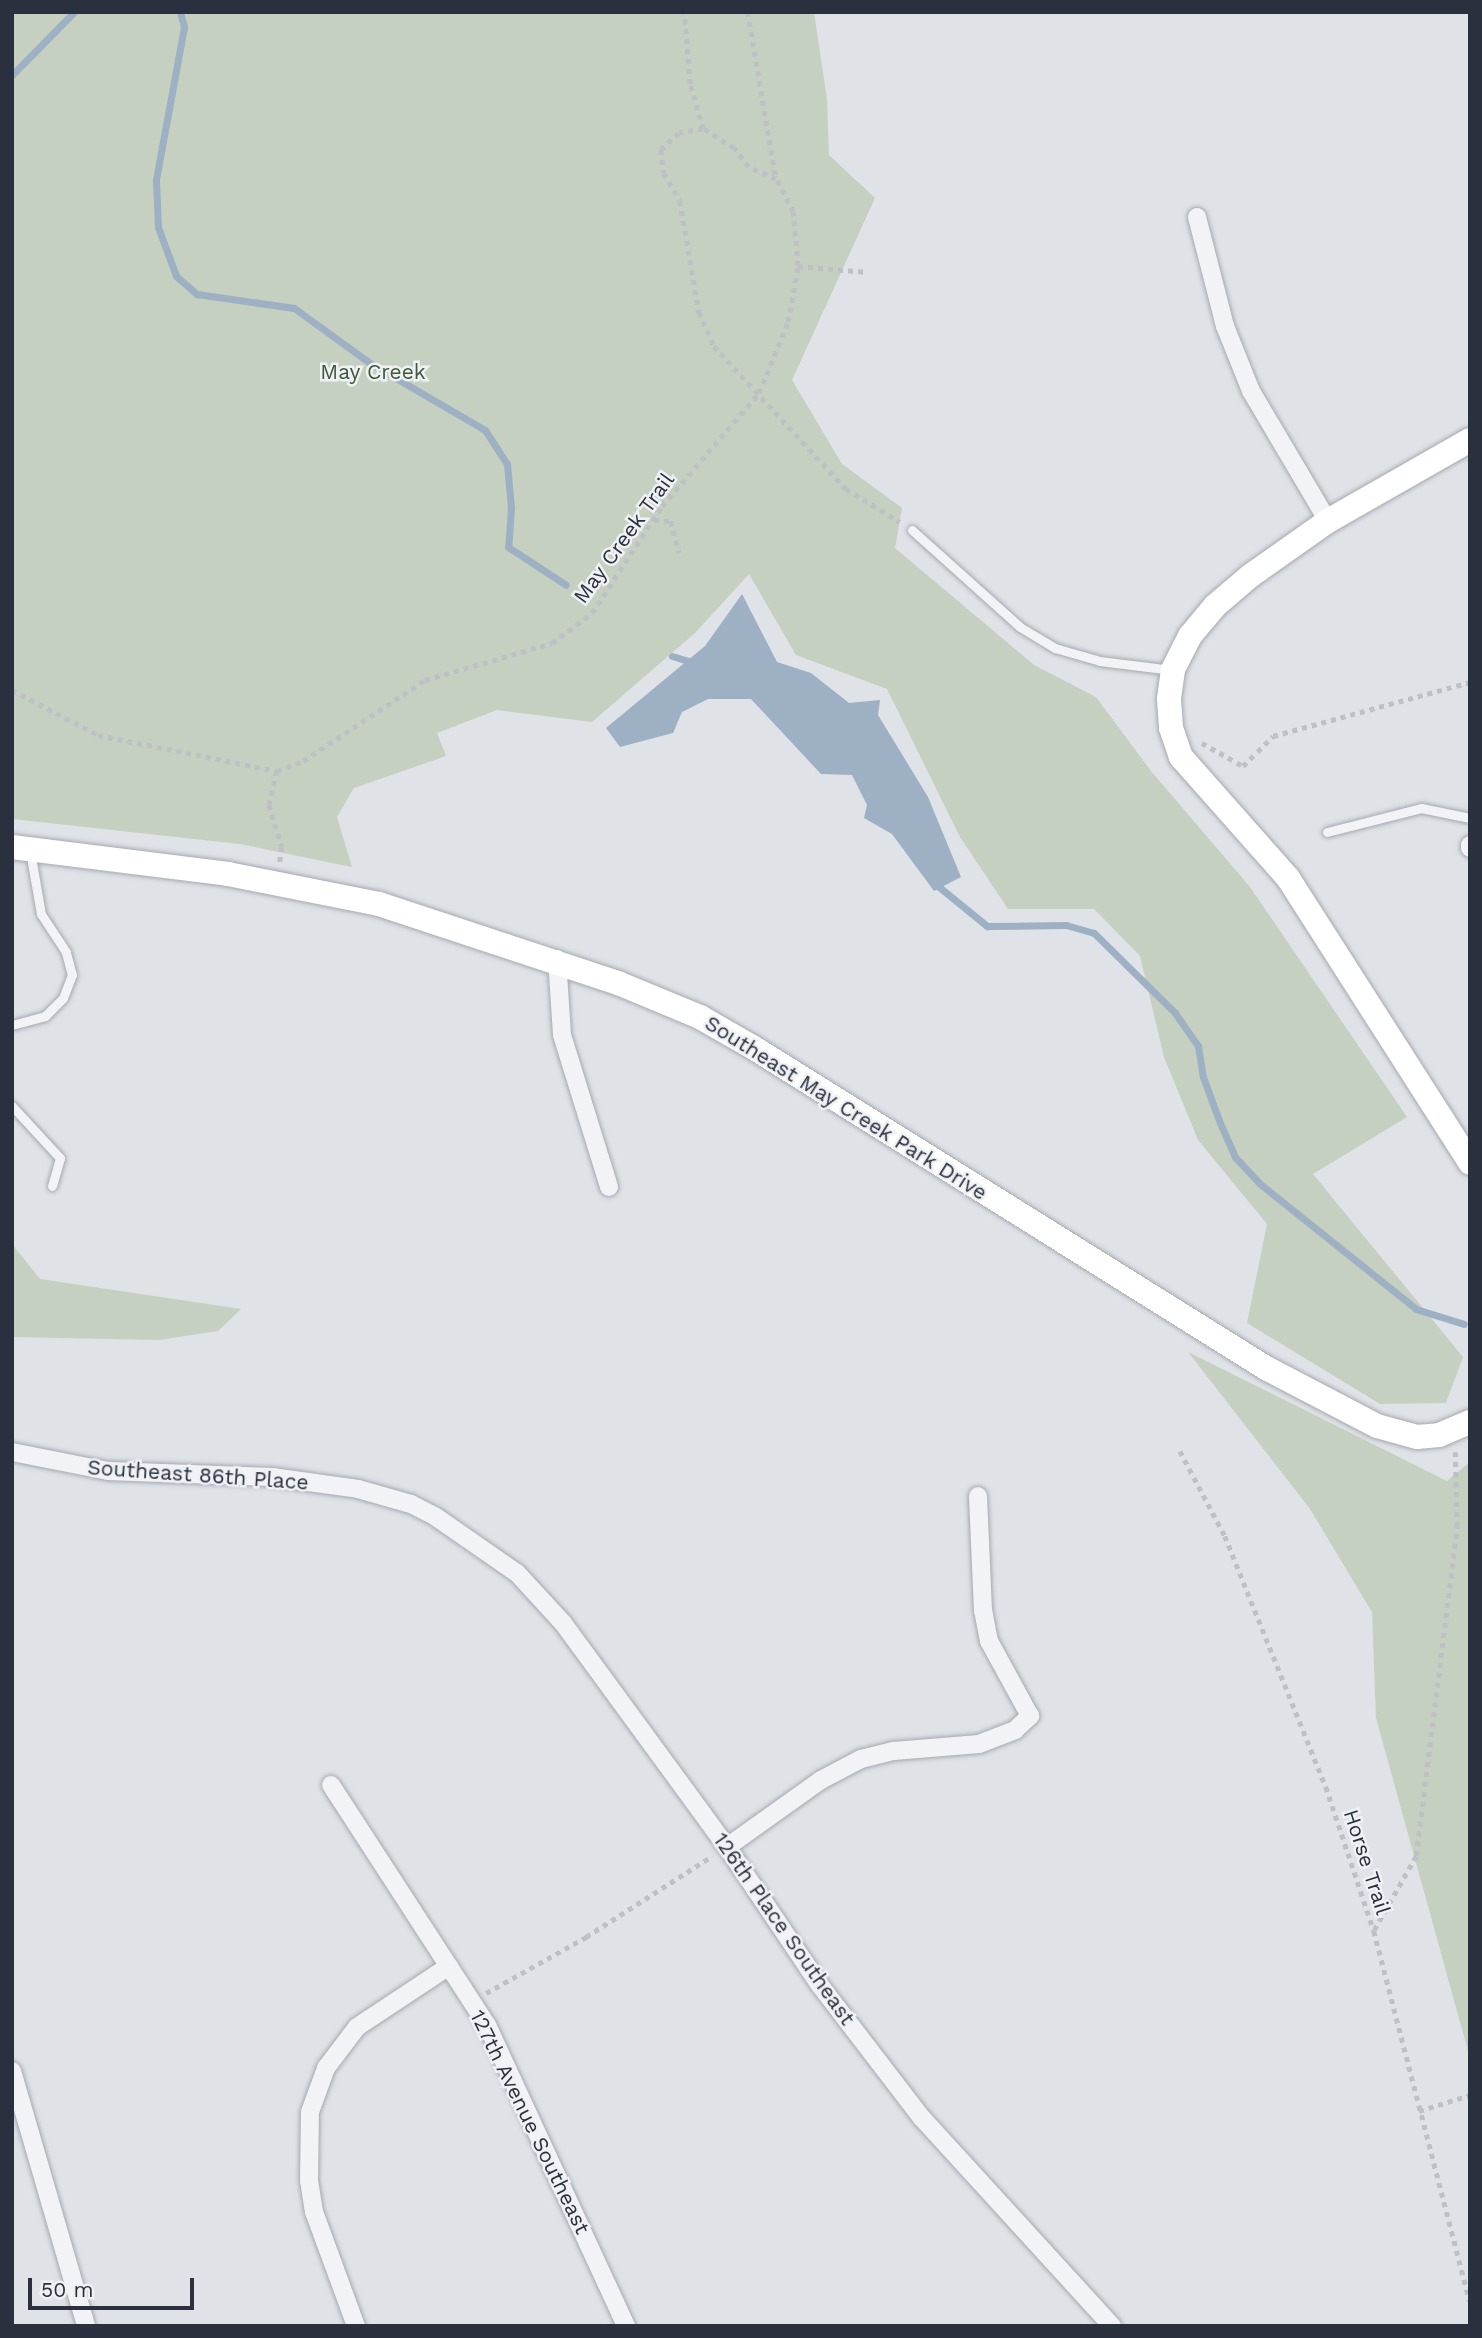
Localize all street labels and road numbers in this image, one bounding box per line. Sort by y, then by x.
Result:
street label: May Creek Trail [568,467,680,609]
street label: Southeast May Creek Park Drive [700,1010,992,1206]
street label: Southeast 86th Place [87,1455,309,1495]
street label: Horse Trail [1338,1806,1396,1918]
street label: 126th Place Southeast [708,1828,860,2030]
street label: 127th Avenue Southeast [465,2006,595,2238]

